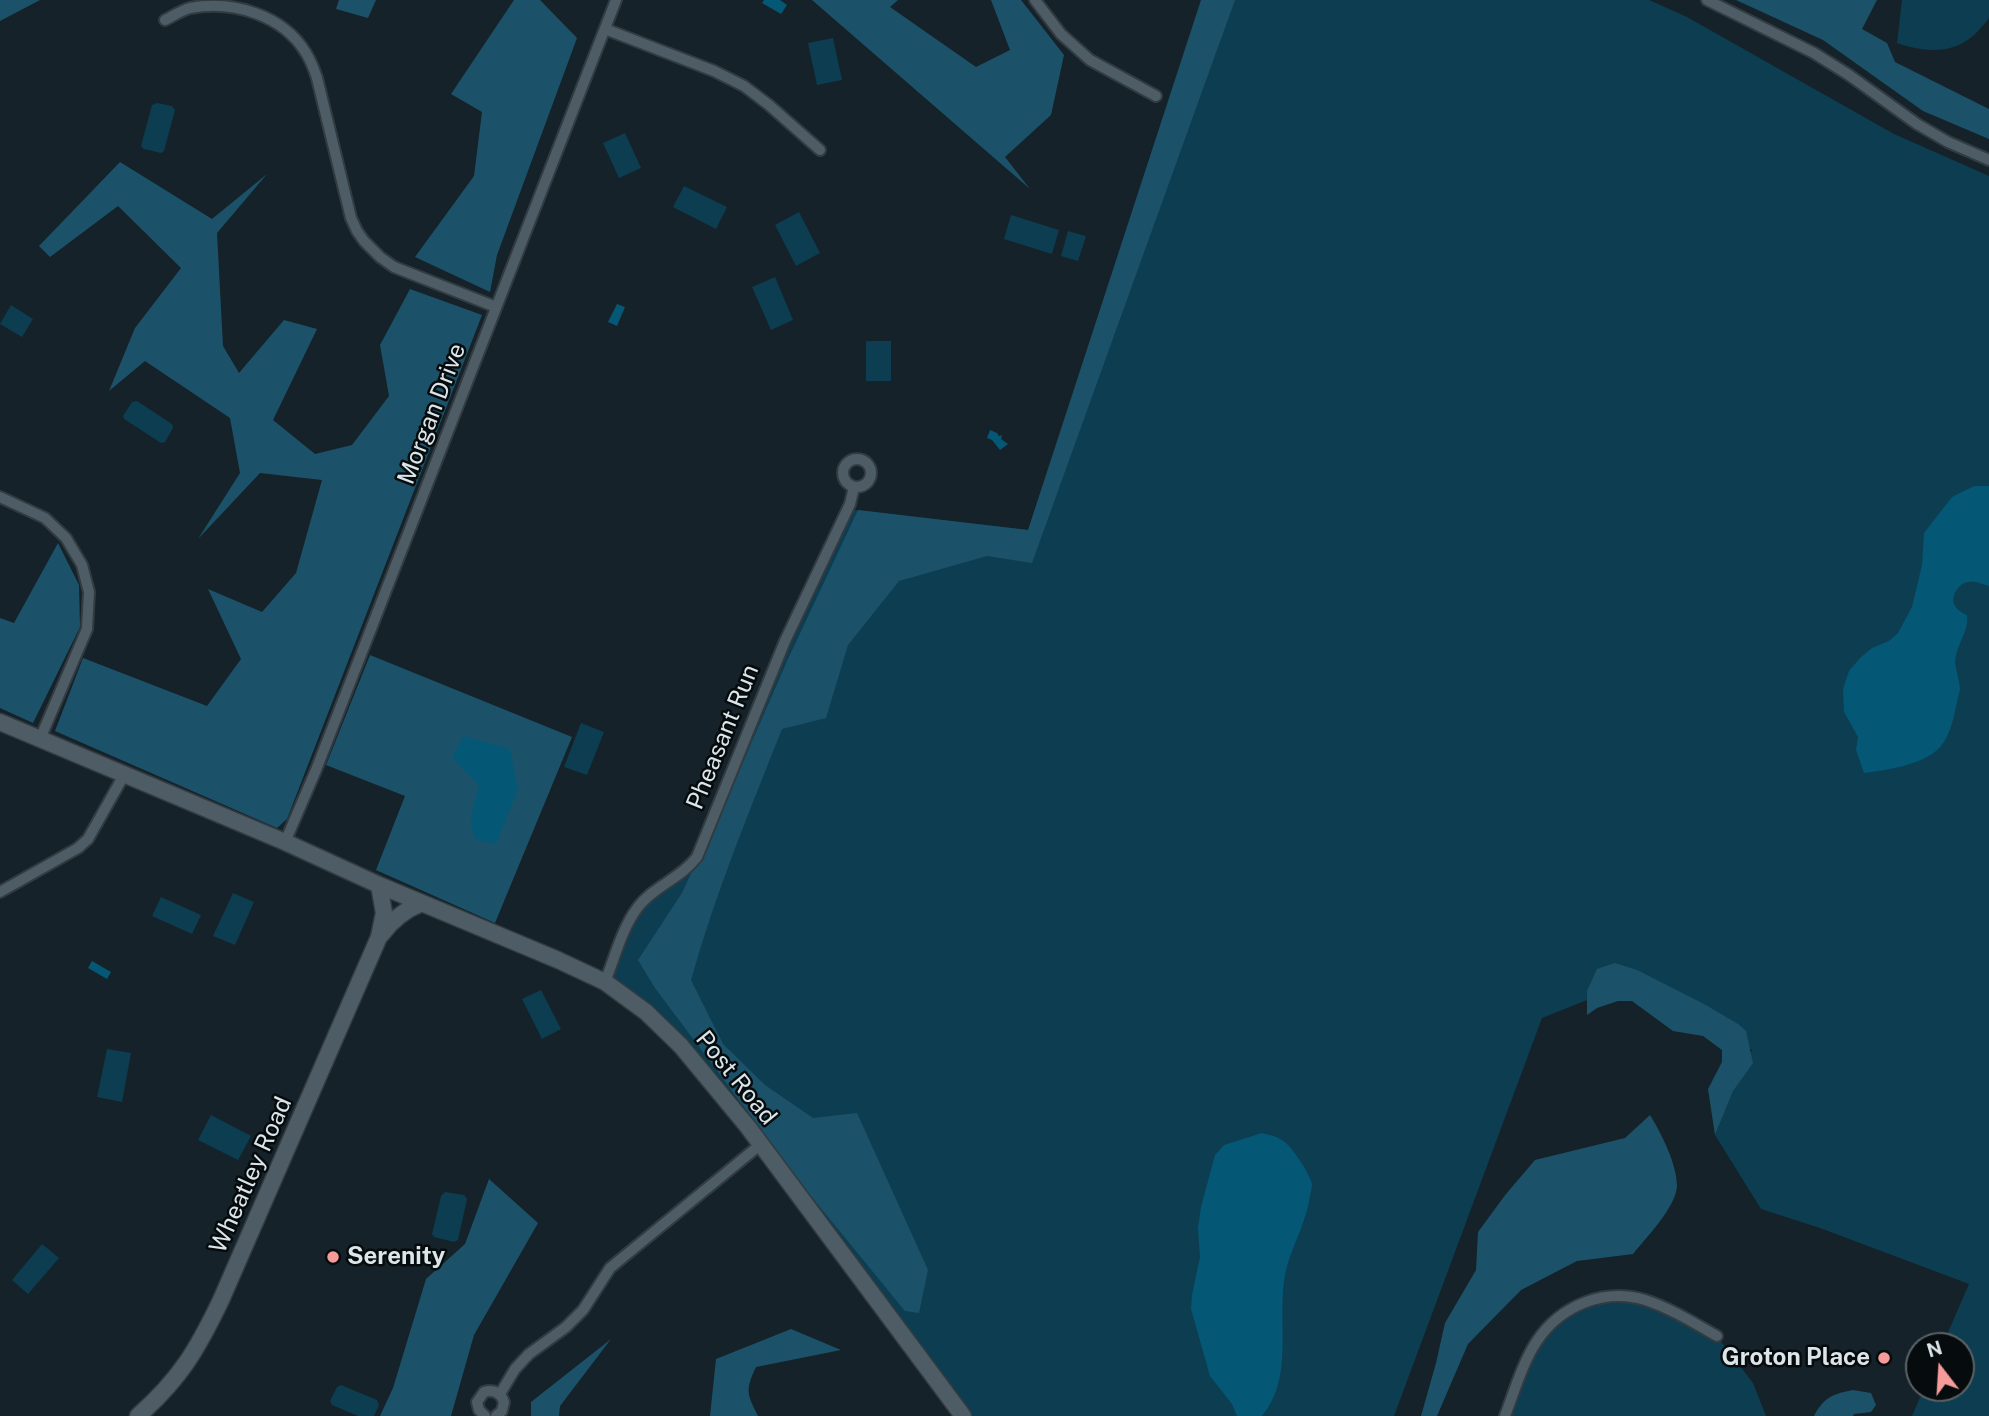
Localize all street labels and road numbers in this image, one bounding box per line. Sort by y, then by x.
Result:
street label: Morgan Drive [392,339,472,489]
street label: Pheasant Run [681,660,765,814]
street label: Post Road [689,1025,783,1131]
street label: Wheatley Road [204,1092,298,1258]

